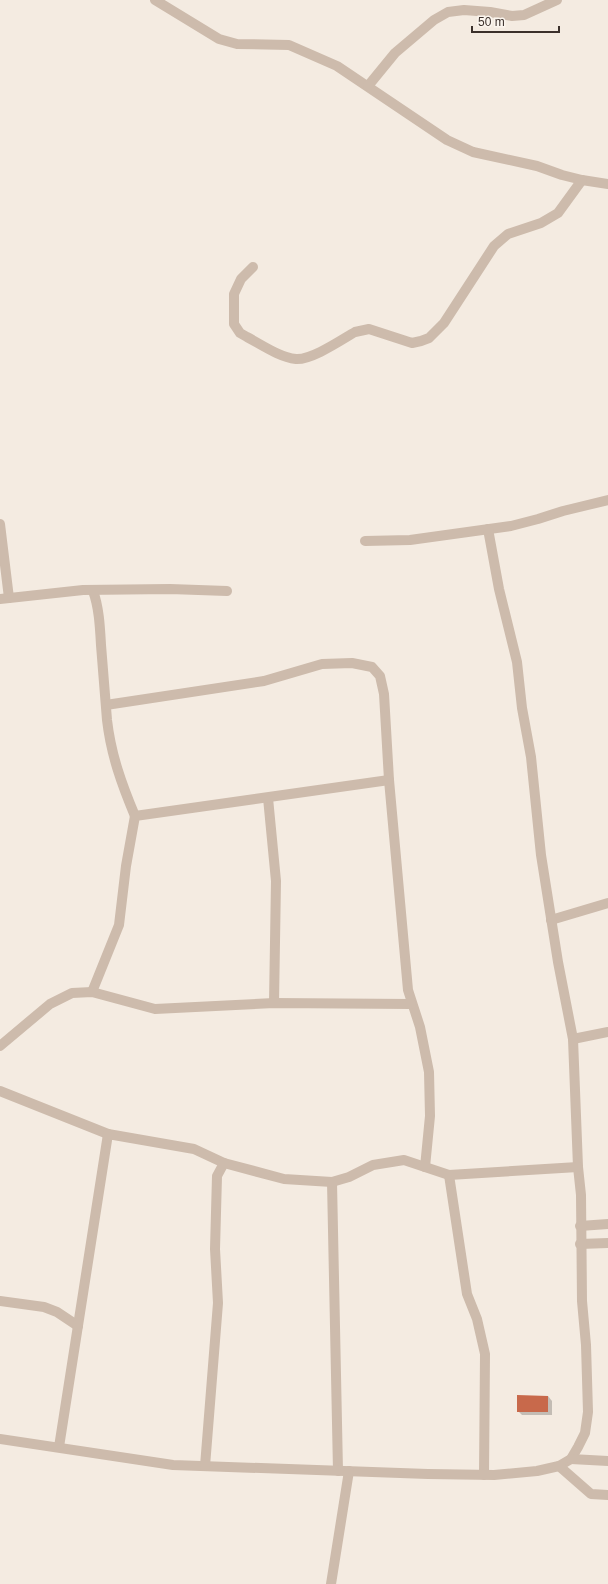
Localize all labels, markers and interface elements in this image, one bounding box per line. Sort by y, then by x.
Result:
scale bar [472,8,559,34]
text: 50 m [478,15,505,29]

